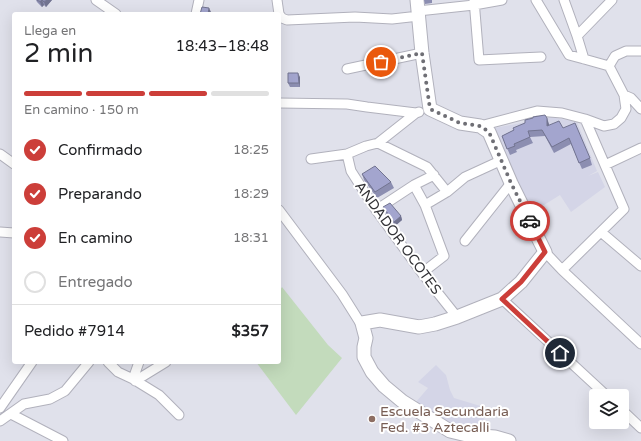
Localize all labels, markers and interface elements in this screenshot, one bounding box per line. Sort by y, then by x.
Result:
text: Llega en [24,23,76,39]
text: 18:43–18:48 [176,37,269,55]
text: 2 min [24,38,93,69]
pin [364,45,398,79]
icon: bag [370,51,392,73]
text: En camino · 150 m [24,102,139,118]
icon: check [24,139,46,161]
text: Confirmado [58,141,142,159]
text: 18:25 [233,142,269,158]
street label: ANDADOR OCOTES [351,178,445,298]
icon: check [24,183,46,205]
text: Preparando [58,185,142,203]
text: 18:29 [233,186,269,202]
courier [510,201,550,241]
icon: car [519,210,541,232]
icon: check [24,227,46,249]
text: En camino [58,229,133,247]
text: 18:31 [233,230,269,246]
text: Entregado [58,273,133,291]
text: Pedido #7914 [24,322,125,340]
text: $357 [231,322,269,340]
pin [543,336,577,370]
icon: home [549,342,571,364]
map controls [589,389,629,429]
button: layers [589,389,629,429]
place label: Escuela Secundaria Fed. #3 Aztecalli [380,403,509,436]
marker: Escuela Secundaria Fed. #3 Aztecalli [367,414,377,424]

